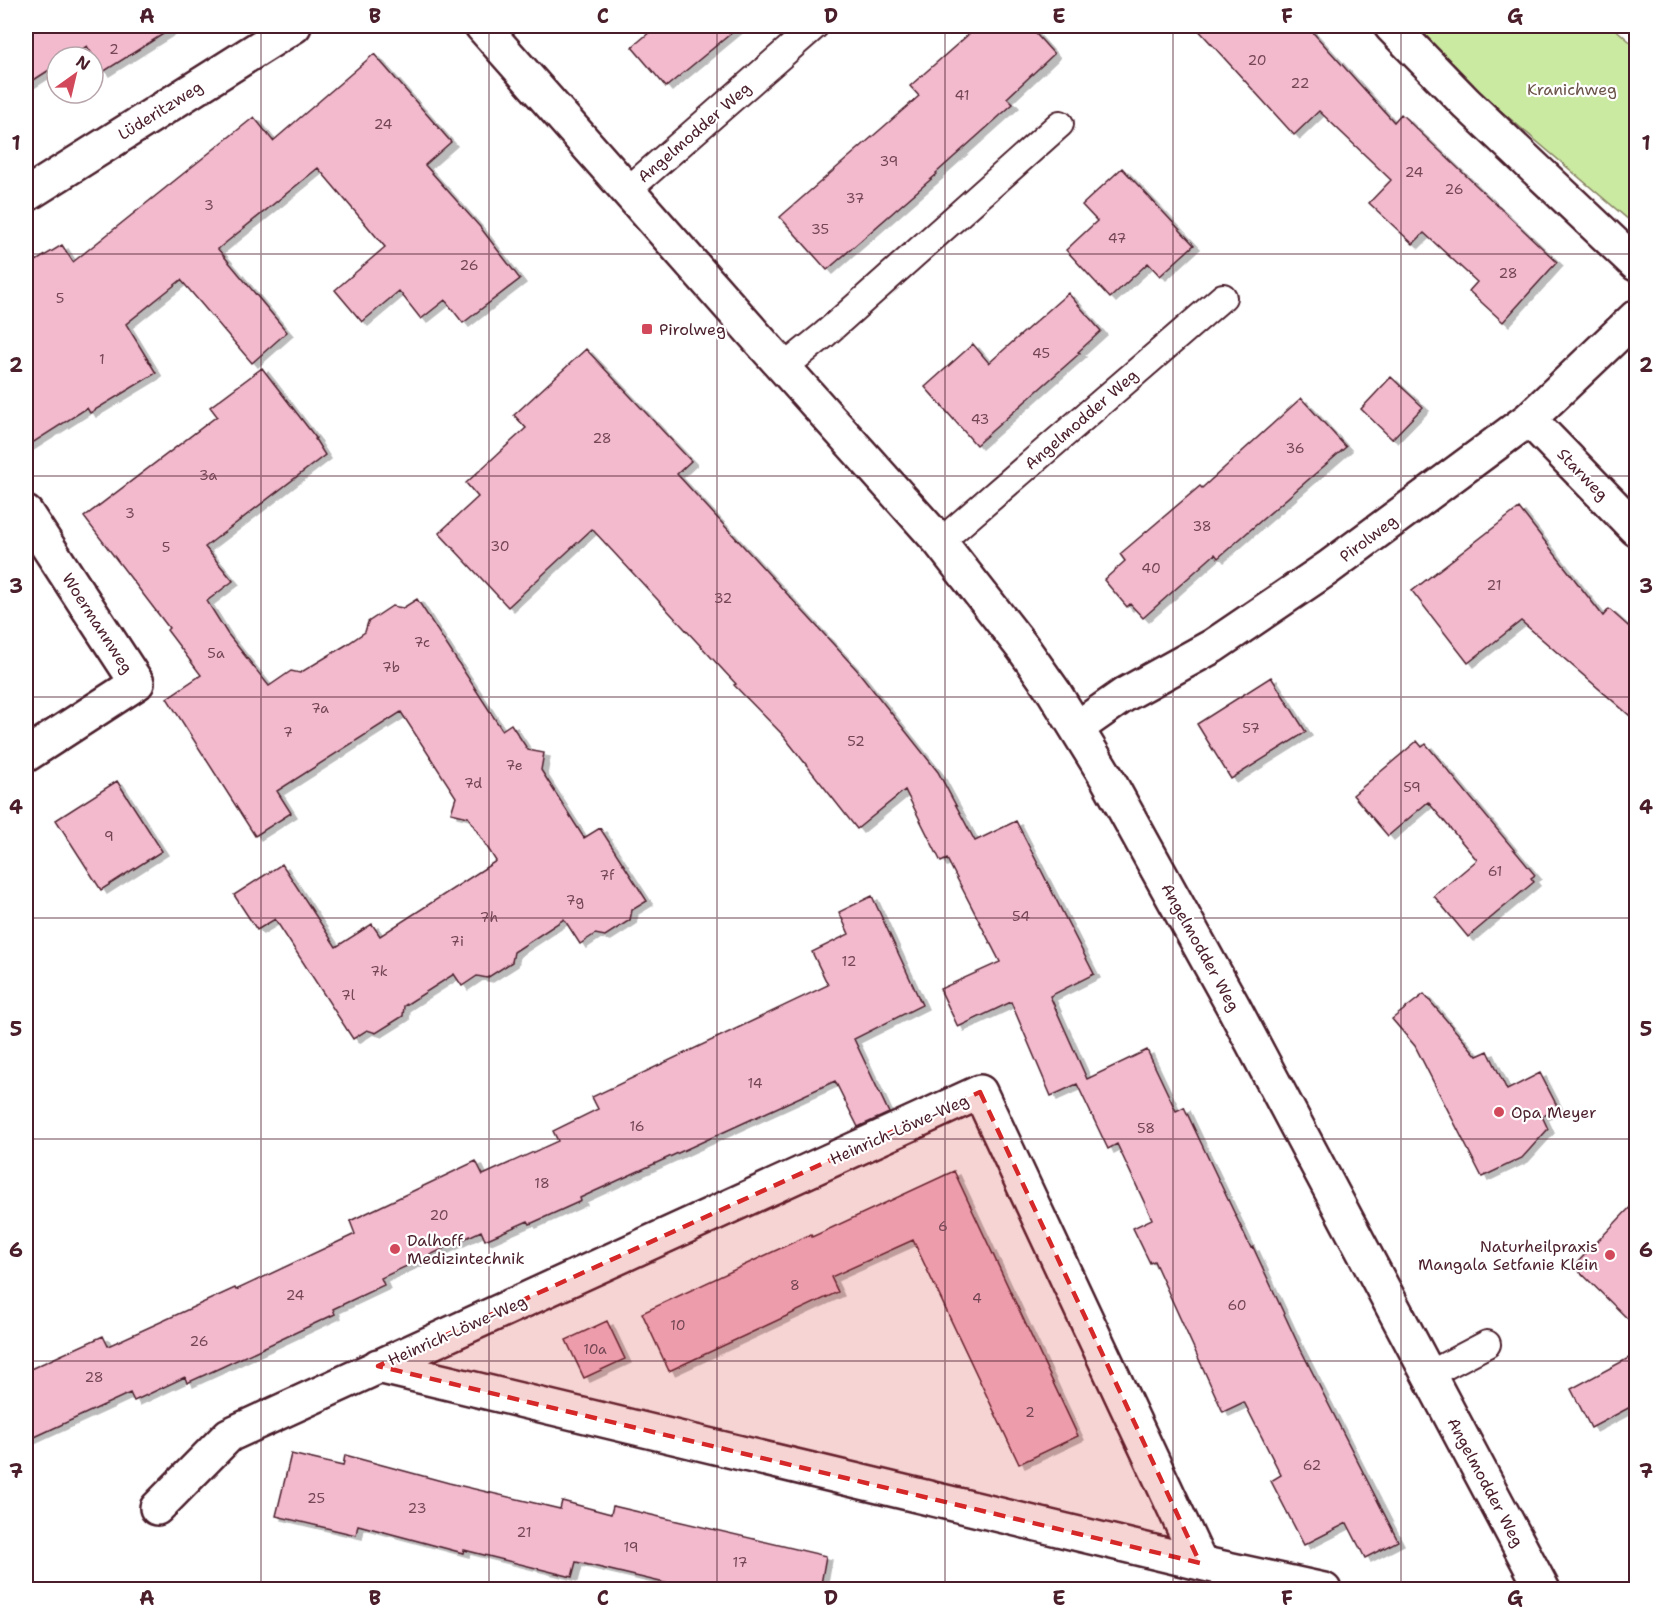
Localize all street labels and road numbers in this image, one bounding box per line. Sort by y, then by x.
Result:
street label: Lüderitzweg [114,76,207,145]
street label: Angelmodder Weg [633,77,755,187]
street label: Angelmodder Weg [1020,364,1142,474]
street label: Starweg [1553,444,1613,505]
street label: Pirolweg [1335,510,1401,567]
street label: Woermannweg [57,569,138,678]
street label: Angelmodder Weg [1157,879,1245,1015]
street label: Heinrich-Löwe-Weg [827,1089,972,1169]
street label: Heinrich-Löwe-Weg [385,1290,530,1370]
street label: Angelmodder Weg [1443,1414,1529,1551]

